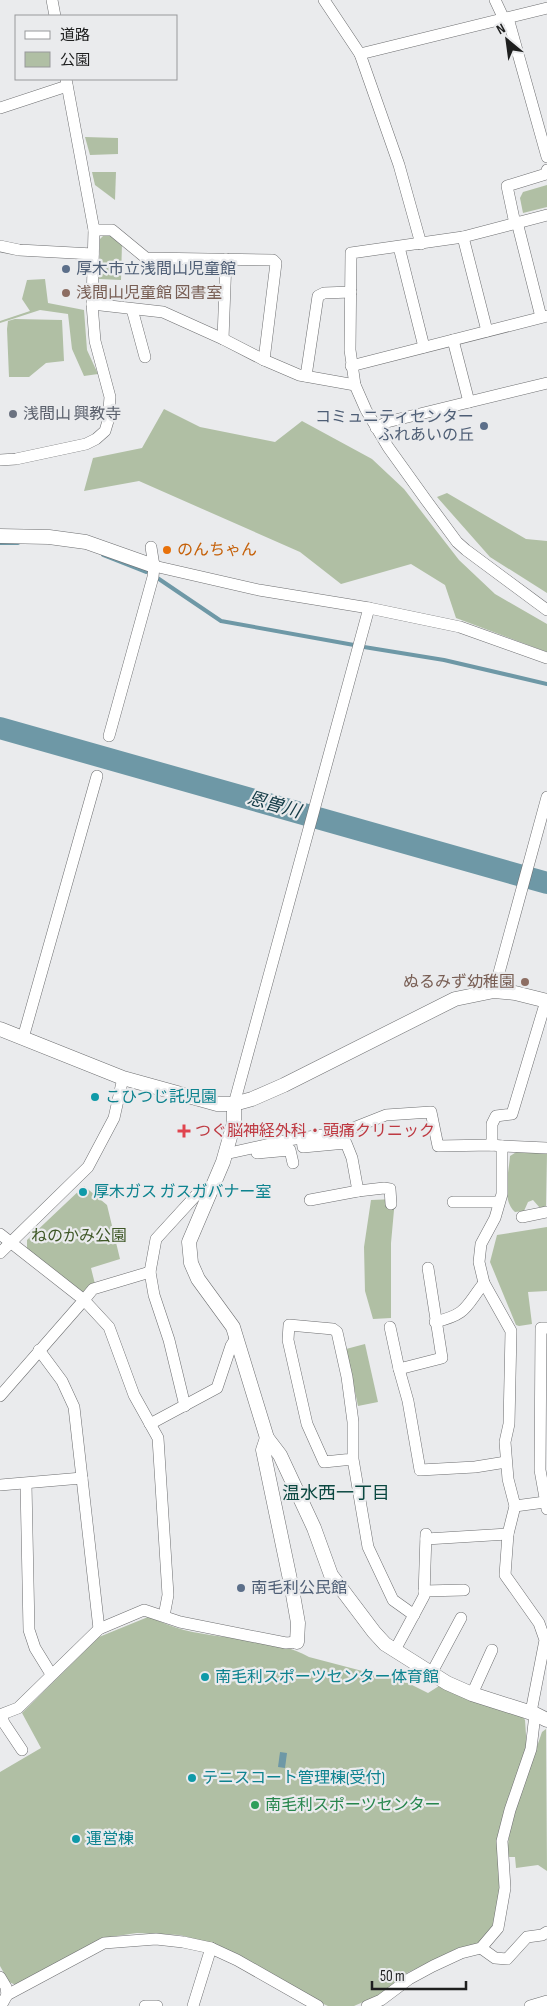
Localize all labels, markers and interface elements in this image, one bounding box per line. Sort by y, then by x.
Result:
legend [15,15,178,80]
north arrow [482,15,532,65]
text: N [494,20,508,38]
text: 道路 [60,26,90,45]
text: 公園 [60,51,90,70]
place label: 厚木市立浅間山児童館 [76,260,236,279]
marker: 厚木市立浅間山児童館 [60,263,72,275]
place label: 浅間山児童館 図書室 [76,284,223,303]
marker: 浅間山児童館 図書室 [60,287,72,299]
place label: 浅間山 興教寺 [23,405,122,424]
marker: 浅間山 興教寺 [7,408,19,420]
place label: コミュニティセンター ふれあいの丘 [315,408,474,445]
marker: コミュニティセンター ふれあいの丘 [478,420,490,432]
place label: のんちゃん [177,541,257,560]
marker: のんちゃん [161,544,173,556]
water label: 恩曽川 [245,787,305,823]
place label: ぬるみず幼稚園 [403,973,515,992]
marker: ぬるみず幼稚園 [519,976,531,988]
place label: こひつじ託児園 [105,1088,217,1107]
marker: こひつじ託児園 [89,1091,101,1103]
place label: つぐ脳神経外科・頭痛クリニック [195,1122,435,1141]
marker: つぐ脳神経外科・頭痛クリニック [177,1124,191,1138]
place label: 厚木ガス ガスガバナー室 [93,1183,272,1202]
marker: 厚木ガス ガスガバナー室 [77,1186,89,1198]
park label: ねのかみ公園 [31,1227,127,1246]
district label: 温水西一丁目 [282,1483,390,1504]
place label: 南毛利公民館 [251,1579,347,1598]
marker: 南毛利公民館 [235,1582,247,1594]
place label: 南毛利スポーツセンター体育館 [215,1668,439,1687]
marker: 南毛利スポーツセンター体育館 [199,1671,211,1683]
place label: テニスコート管理棟(受付) [202,1768,385,1788]
marker: テニスコート管理棟(受付) [186,1772,198,1784]
place label: 南毛利スポーツセンター [265,1796,441,1815]
marker: 南毛利スポーツセンター [249,1799,261,1811]
place label: 運営棟 [86,1830,134,1849]
marker: 運営棟 [70,1833,82,1845]
scale bar [372,1958,466,1990]
text: 50 m [380,1967,405,1986]

